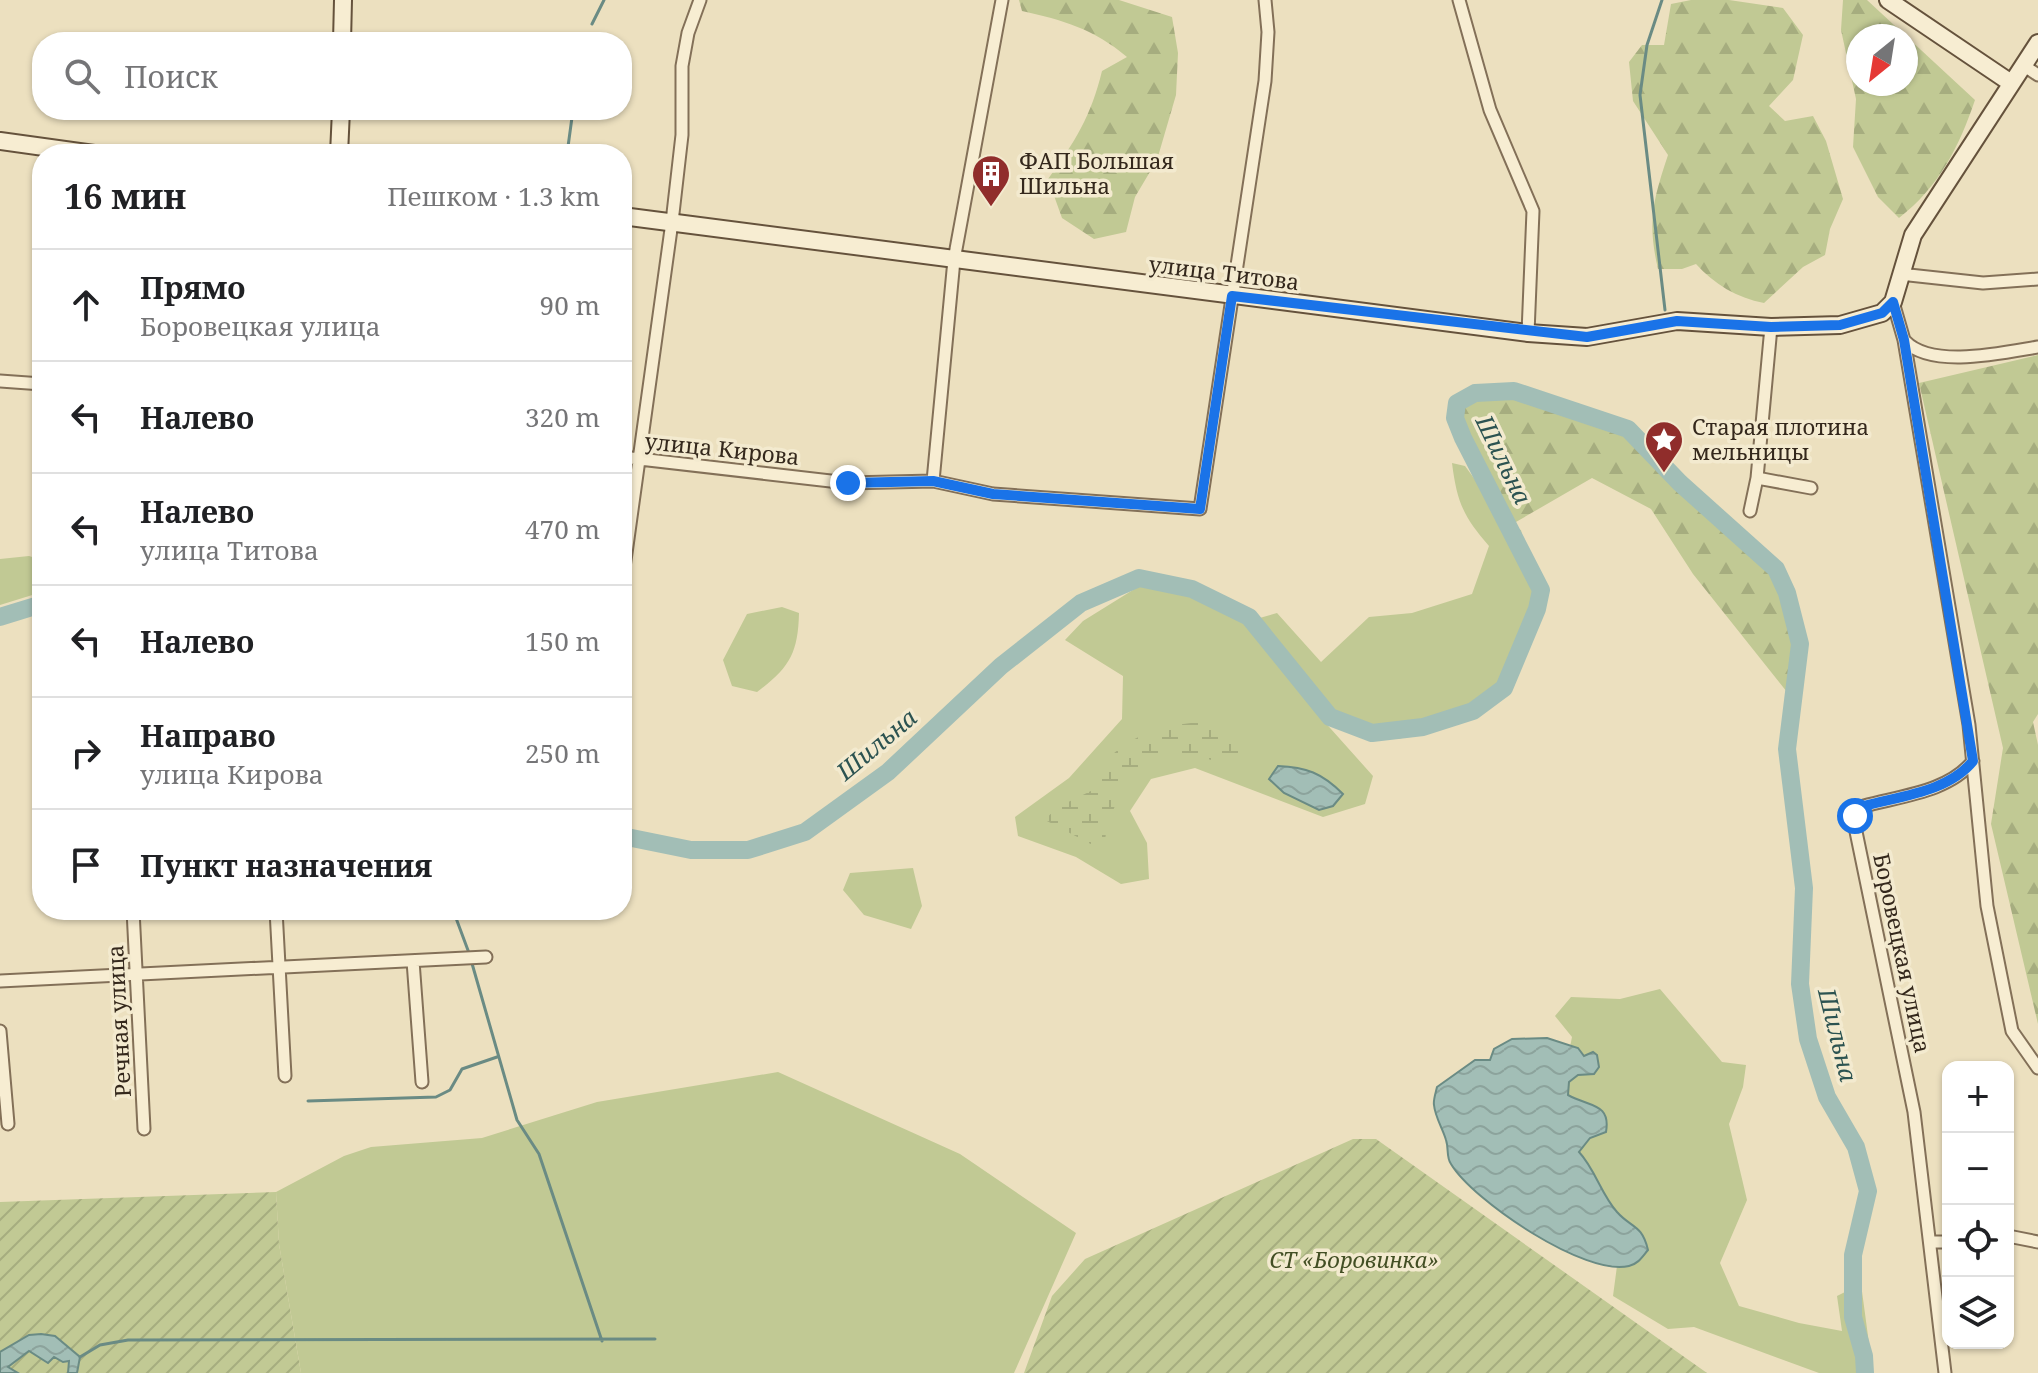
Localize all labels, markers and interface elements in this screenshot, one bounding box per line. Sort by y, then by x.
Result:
north arrow [1846,24,1918,96]
search box [32,32,632,120]
icon: search [60,54,104,98]
text: Поиск [124,56,218,97]
place label: ФАП Большая Шильна [1019,145,1174,200]
building icon: ФАП Большая Шильна [970,153,1012,208]
text: 16 мин [64,173,186,219]
text: Пешком · 1.3 km [387,178,600,214]
street label: улица Титова [1147,248,1301,296]
text: Прямо [140,267,246,308]
icon: ahead [64,283,108,327]
text: 90 m [540,287,600,323]
text: Боровецкая улица [140,308,381,344]
icon: left [64,395,108,439]
text: Налево [140,397,254,438]
text: 320 m [525,399,600,435]
water label: Шильна [1468,408,1540,510]
place label: Старая плотина мельницы [1692,411,1869,466]
place icon: Старая плотина мельницы [1643,419,1685,474]
street label: улица Кирова [643,425,801,471]
route end [830,465,866,501]
text: Налево [140,491,254,532]
icon: left [64,507,108,551]
text: 470 m [525,511,600,547]
text: улица Титова [140,532,319,568]
icon: left [64,619,108,663]
text: Налево [140,621,254,662]
text: 150 m [525,623,600,659]
water label: Шильна [828,700,923,788]
text: Направо [140,715,276,756]
icon: right [64,731,108,775]
text: 250 m [525,735,600,771]
text: улица Кирова [140,756,324,792]
route start [1837,798,1873,834]
icon: arrive [64,843,108,887]
text: Пункт назначения [140,845,432,886]
street label: Боровецкая улица [1867,850,1939,1055]
street label: Речная улица [99,944,137,1098]
water label: Шильна [1811,983,1866,1085]
map controls [1942,1061,2014,1349]
button: + [1942,1061,2014,1133]
button: − [1942,1133,2014,1205]
button: locate [1942,1205,2014,1277]
park label: СТ «Боровинка» [1269,1244,1439,1274]
button: layers [1942,1277,2014,1349]

